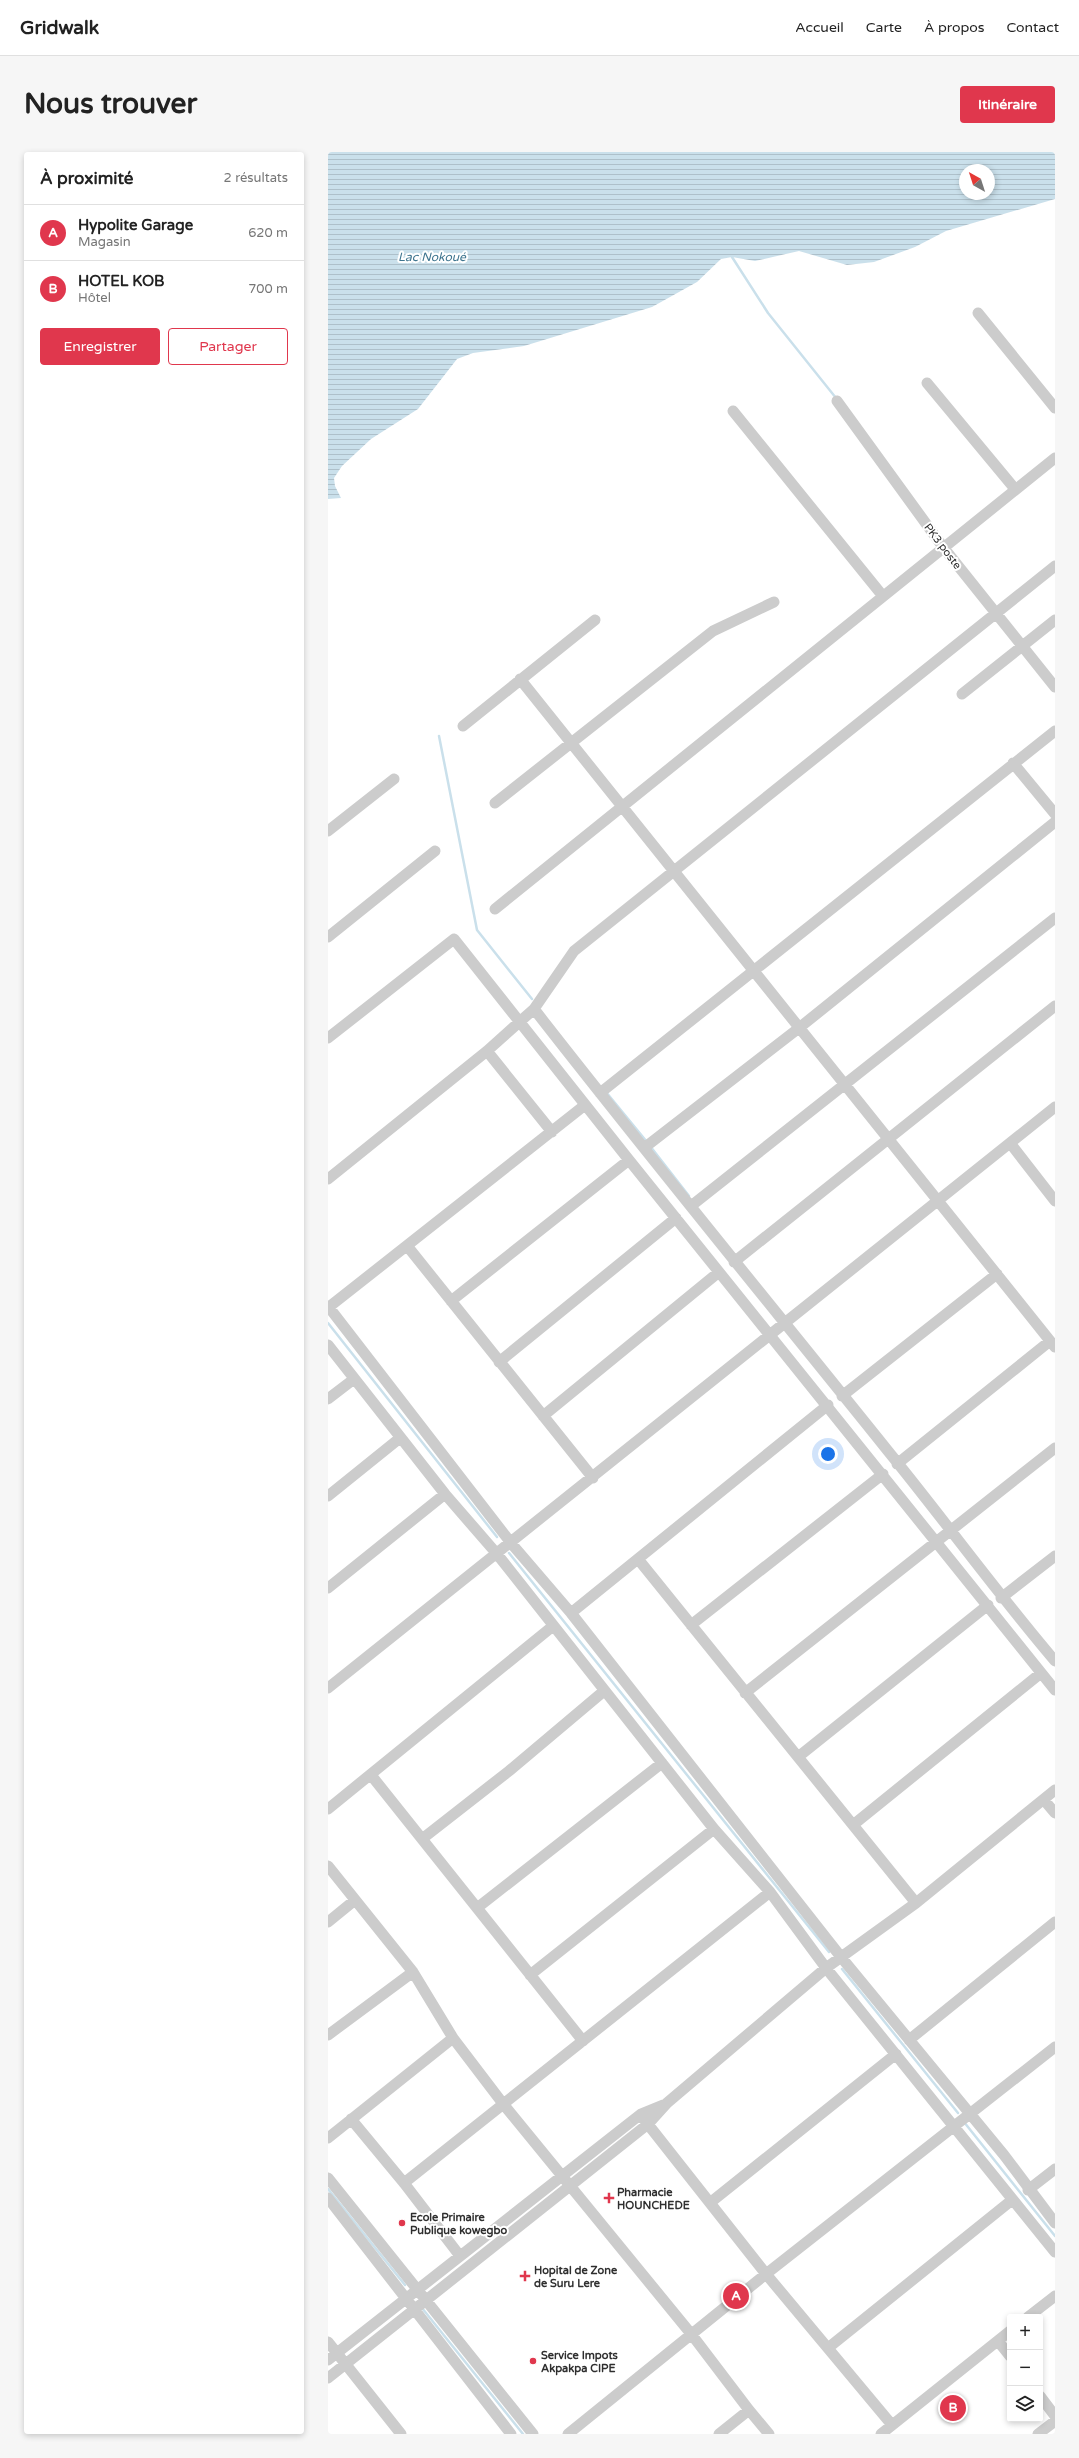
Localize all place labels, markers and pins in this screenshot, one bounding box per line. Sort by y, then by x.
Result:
place label: Pharmacie HOUNCHEDE [617,2186,690,2212]
marker: Pharmacie HOUNCHEDE [604,2193,614,2203]
place label: Ecole Primaire Publique kowegbo [410,2211,507,2238]
marker: Ecole Primaire Publique kowegbo [397,2218,407,2228]
place label: Hopital de Zone de Suru Lere [534,2264,618,2290]
marker: Hopital de Zone de Suru Lere [519,2270,531,2282]
pin: A [723,2281,749,2311]
place label: Service Impots Akpakpa CIPE [541,2349,619,2376]
marker: Service Impots Akpakpa CIPE [528,2356,538,2366]
pin: B [940,2393,966,2423]

